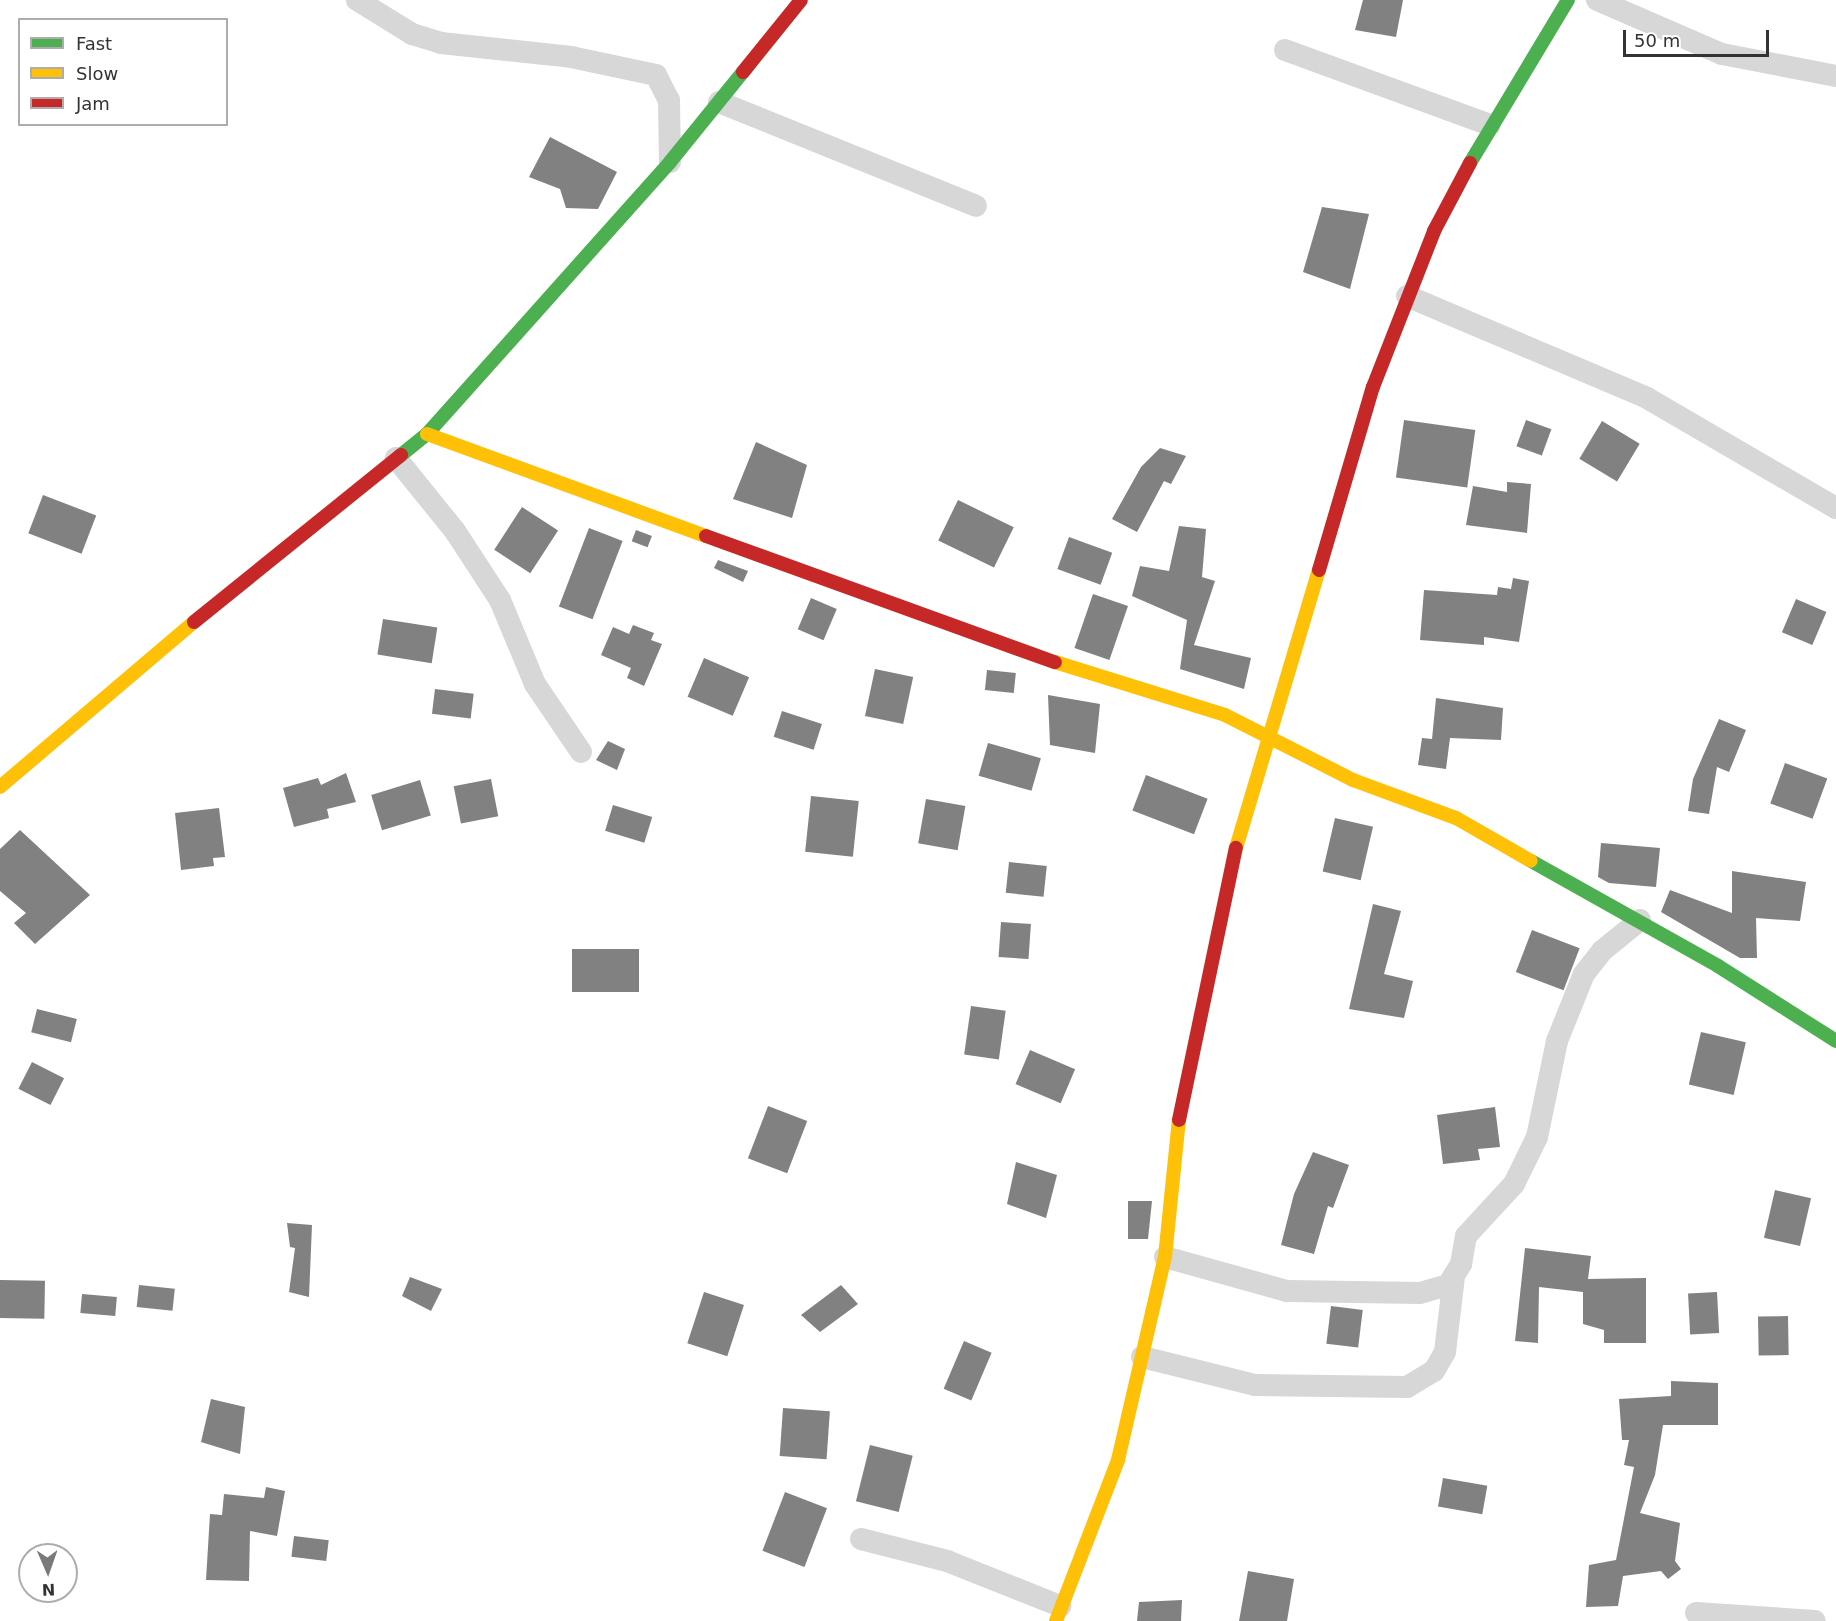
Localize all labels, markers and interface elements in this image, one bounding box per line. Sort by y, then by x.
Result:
legend [18,18,228,126]
scale bar [1626,18,1772,56]
text: 50 m [1634,30,1680,51]
text: Fast [76,33,112,54]
text: Slow [76,63,118,84]
text: Jam [76,93,110,114]
north arrow [18,1543,78,1603]
text: N [42,1580,56,1599]

